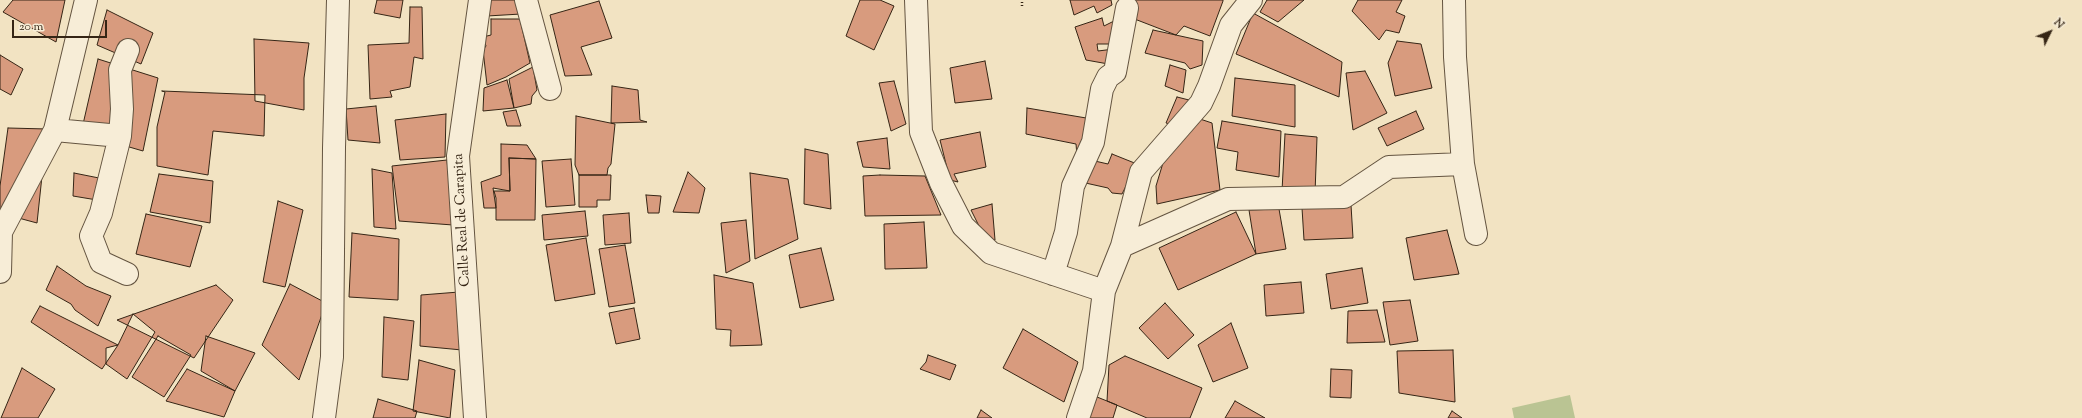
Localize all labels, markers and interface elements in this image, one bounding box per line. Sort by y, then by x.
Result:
scale bar [14,12,109,38]
north arrow [2030,12,2070,52]
text: N [2050,15,2068,32]
text: 20 m [19,18,43,36]
street label: Calle Real de Carapita [451,153,475,287]

